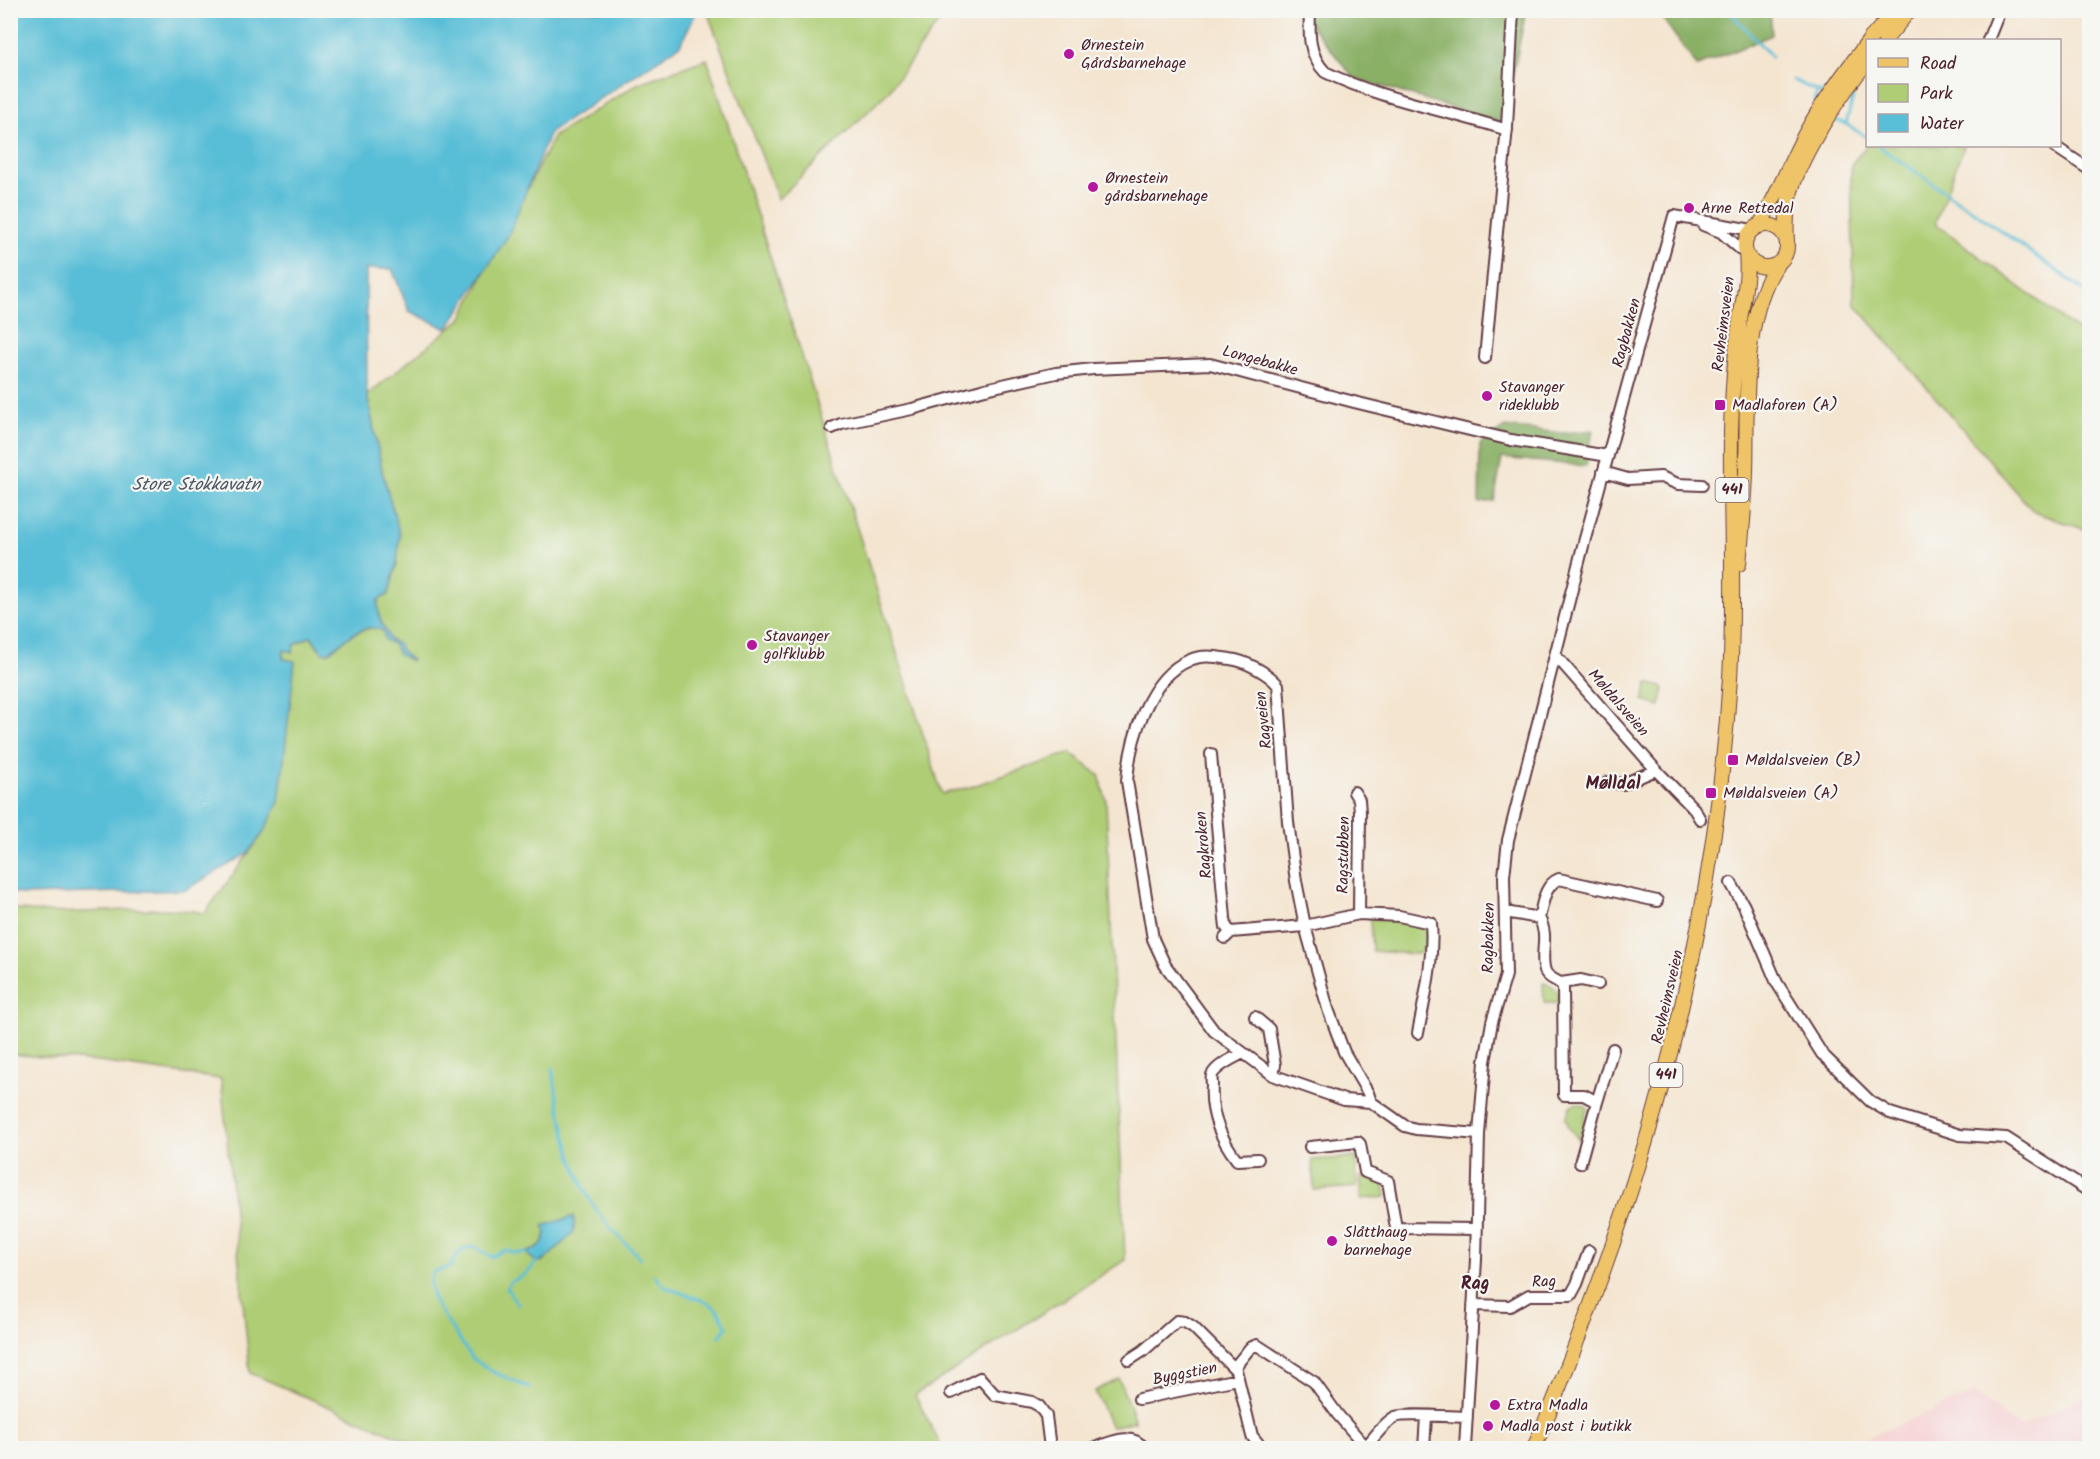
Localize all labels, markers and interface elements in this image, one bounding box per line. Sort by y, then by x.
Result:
place label: Ørnestein Gårdsbarnehage [1081,33,1186,76]
legend [1866,39,2061,147]
marker: Ørnestein Gårdsbarnehage [1062,47,1076,61]
text: Road [1920,50,1957,79]
text: Park [1920,80,1953,109]
text: Water [1920,110,1965,139]
place label: Ørnestein gårdsbarnehage [1104,166,1208,209]
marker: Ørnestein gårdsbarnehage [1086,180,1100,194]
place label: Arne Rettedal [1701,196,1794,221]
marker: Arne Rettedal [1682,201,1696,215]
street label: Revheimsveien [1706,275,1742,373]
street label: Ragbakken [1606,295,1648,371]
street label: Longebakke [1219,339,1301,383]
place label: Stavanger rideklubb [1499,375,1566,418]
marker: Stavanger rideklubb [1480,389,1494,403]
place label: Madlaforen (A) [1732,393,1838,418]
marker: Madlaforen (A) [1713,398,1727,412]
water label: Store Stokkavatn [132,471,262,500]
road number: 441 [1716,478,1748,502]
place label: Stavanger golfklubb [763,624,831,667]
marker: Stavanger golfklubb [745,638,759,652]
street label: Møldalsveien [1581,663,1655,743]
street label: Ragveien [1249,690,1279,750]
place label: Møldalsveien (B) [1745,748,1861,773]
marker: Møldalsveien (B) [1726,753,1740,767]
district label: Mølldal [1586,770,1641,799]
place label: Møldalsveien (A) [1723,781,1839,806]
marker: Møldalsveien (A) [1704,786,1718,800]
street label: Ragkroken [1189,810,1219,880]
street label: Ragstubben [1331,816,1357,894]
street label: Ragbakken [1476,902,1502,974]
street label: Revheimsveien [1645,947,1691,1047]
road number: 441 [1650,1063,1682,1087]
place label: Slåtthaug barnehage [1344,1220,1412,1263]
marker: Slåtthaug barnehage [1325,1234,1339,1248]
street label: Rag [1531,1269,1557,1295]
district label: Rag [1461,1270,1489,1299]
street label: Byggstien [1150,1355,1220,1393]
place label: Extra Madla [1507,1393,1588,1418]
marker: Extra Madla [1488,1398,1502,1412]
place label: Madla post i butikk [1500,1414,1632,1439]
marker: Madla post i butikk [1481,1419,1495,1433]

